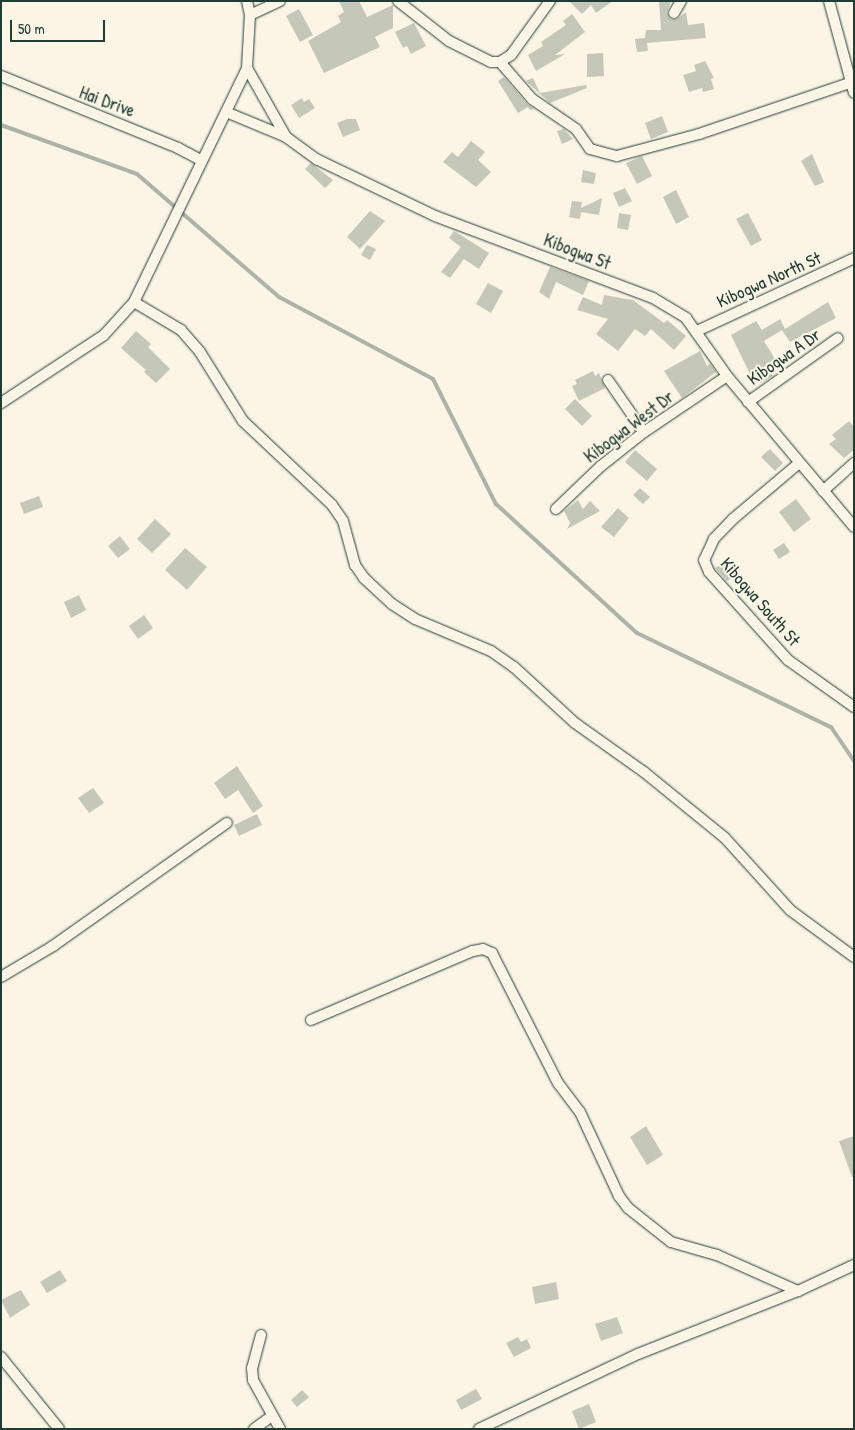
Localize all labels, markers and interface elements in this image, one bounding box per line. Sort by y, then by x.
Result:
scale bar [12,10,108,42]
text: 50 m [18,18,45,39]
street label: Hai Drive [76,82,138,122]
street label: Kibogwa St [540,229,614,275]
street label: Kibogwa North St [714,247,824,313]
street label: Kibogwa A Dr [743,324,825,390]
street label: Kibogwa West Dr [580,386,678,468]
street label: Kibogwa South St [716,553,804,651]

